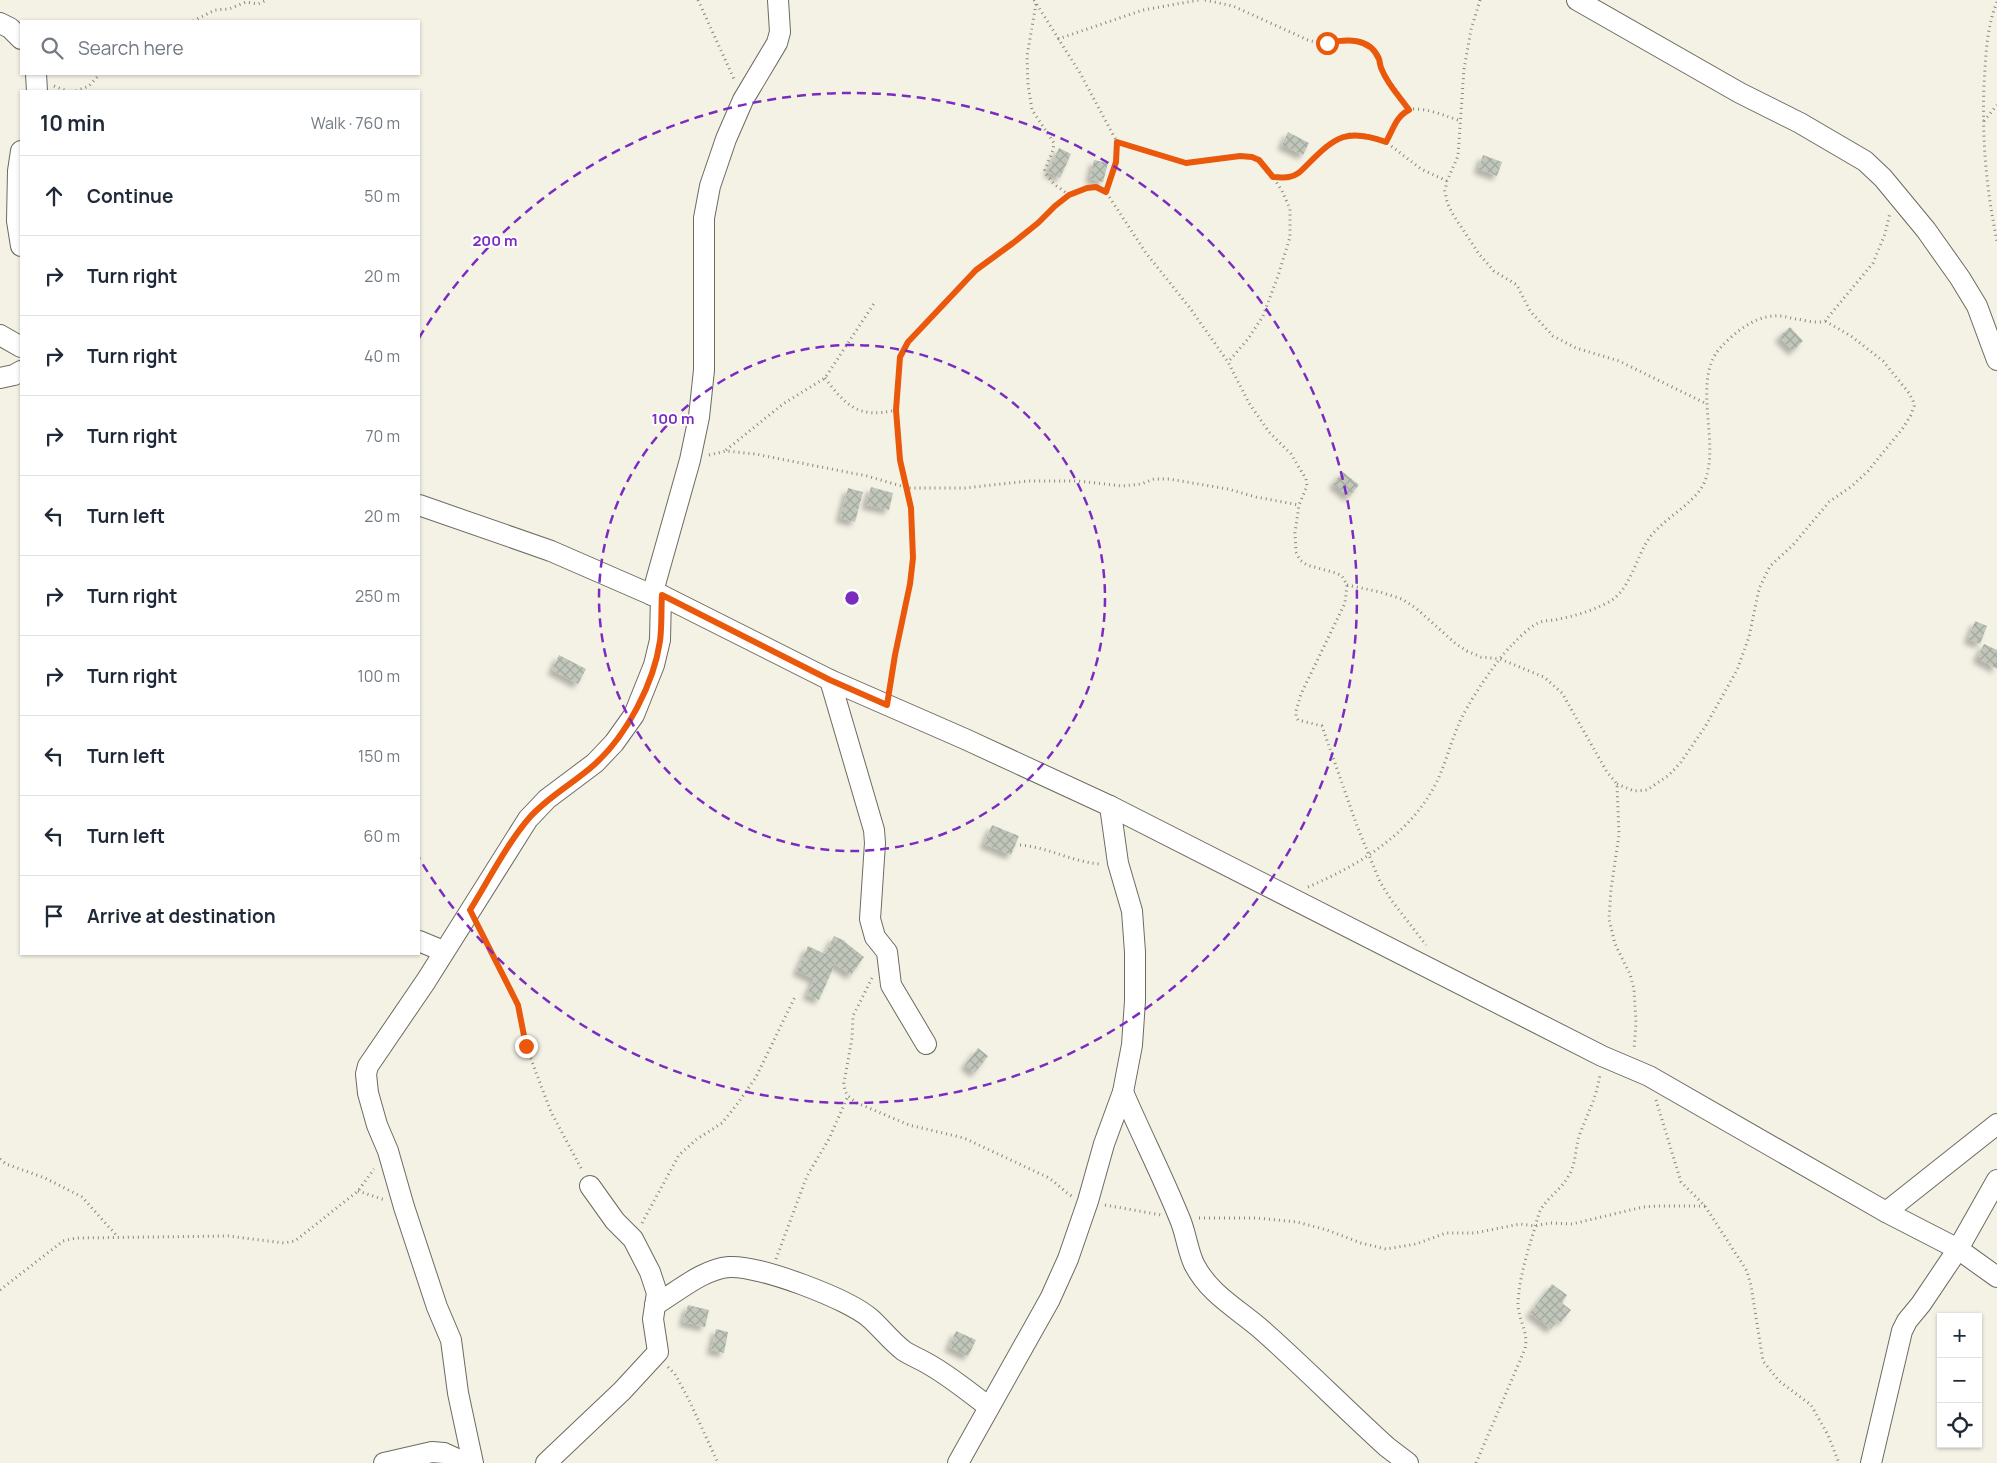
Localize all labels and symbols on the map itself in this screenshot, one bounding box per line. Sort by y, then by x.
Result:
route start [1316,32,1339,55]
text: 200 m [472,230,518,251]
text: 100 m [652,408,694,429]
centre of rings [843,589,861,607]
route end [515,1035,538,1058]

